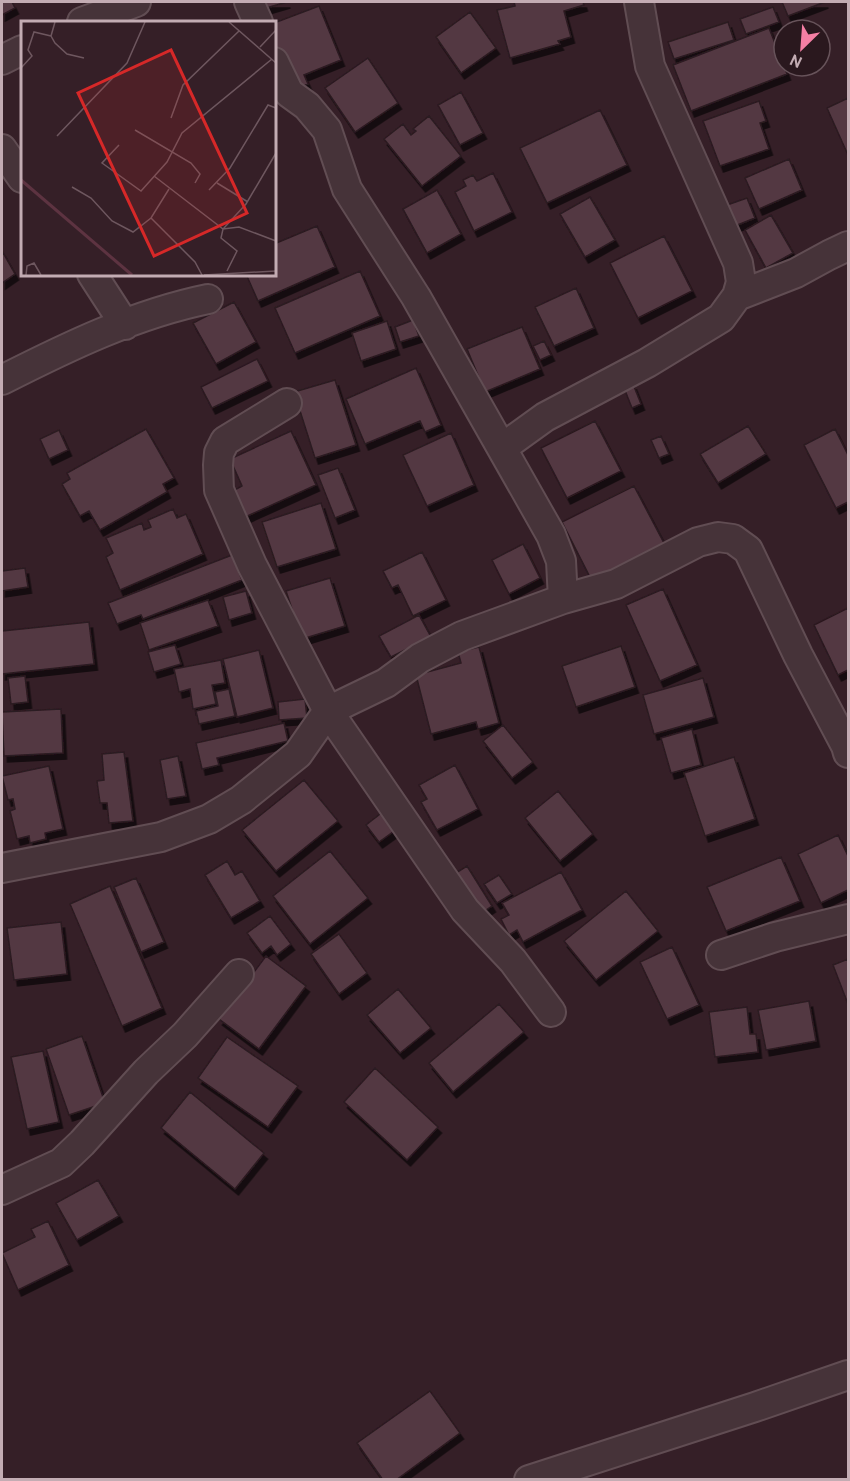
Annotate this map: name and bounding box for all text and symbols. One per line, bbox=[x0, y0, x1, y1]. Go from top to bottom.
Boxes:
north arrow bbox=[772, 18, 832, 78]
inset map bbox=[21, 21, 276, 276]
text: N bbox=[787, 48, 806, 71]

